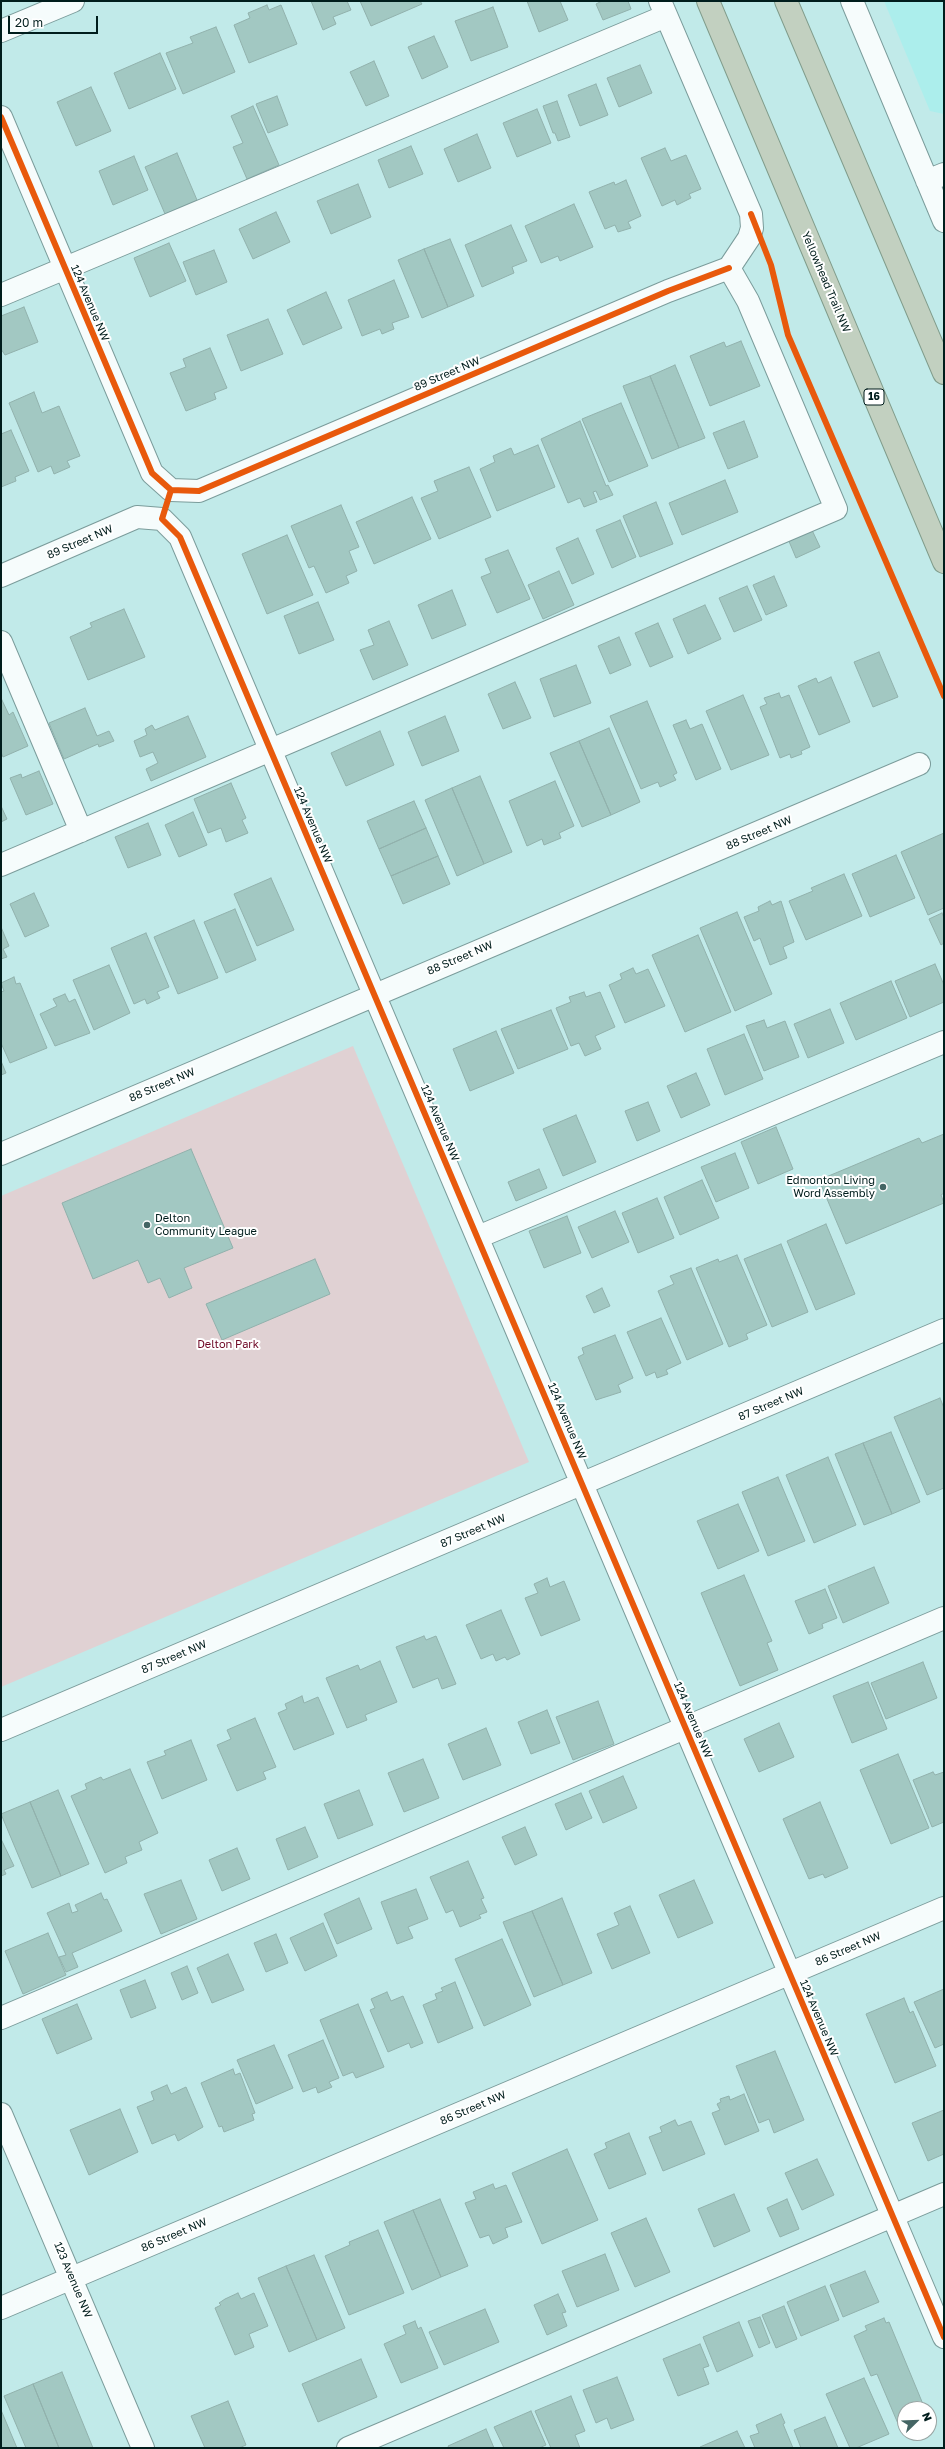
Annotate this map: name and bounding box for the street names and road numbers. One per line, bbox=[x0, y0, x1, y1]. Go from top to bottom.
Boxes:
street label: Yellowhead Trail NW bbox=[799, 230, 853, 334]
street label: 124 Avenue NW bbox=[68, 263, 112, 343]
street label: 89 Street NW bbox=[412, 354, 482, 394]
road number: 16 bbox=[864, 389, 884, 405]
street label: 89 Street NW bbox=[45, 522, 115, 562]
street label: 124 Avenue NW bbox=[291, 785, 335, 865]
street label: 88 Street NW bbox=[724, 813, 794, 853]
street label: 88 Street NW bbox=[425, 938, 495, 978]
street label: 88 Street NW bbox=[127, 1065, 197, 1105]
street label: 124 Avenue NW bbox=[418, 1083, 462, 1163]
street label: 124 Avenue NW bbox=[545, 1381, 589, 1461]
street label: 87 Street NW bbox=[736, 1384, 806, 1424]
street label: 87 Street NW bbox=[438, 1511, 508, 1551]
street label: 87 Street NW bbox=[139, 1637, 209, 1677]
street label: 124 Avenue NW bbox=[671, 1680, 715, 1760]
street label: 86 Street NW bbox=[813, 1929, 883, 1969]
street label: 124 Avenue NW bbox=[797, 1978, 841, 2058]
street label: 86 Street NW bbox=[438, 2088, 508, 2128]
street label: 86 Street NW bbox=[139, 2215, 209, 2255]
street label: 123 Avenue NW bbox=[51, 2240, 95, 2320]

